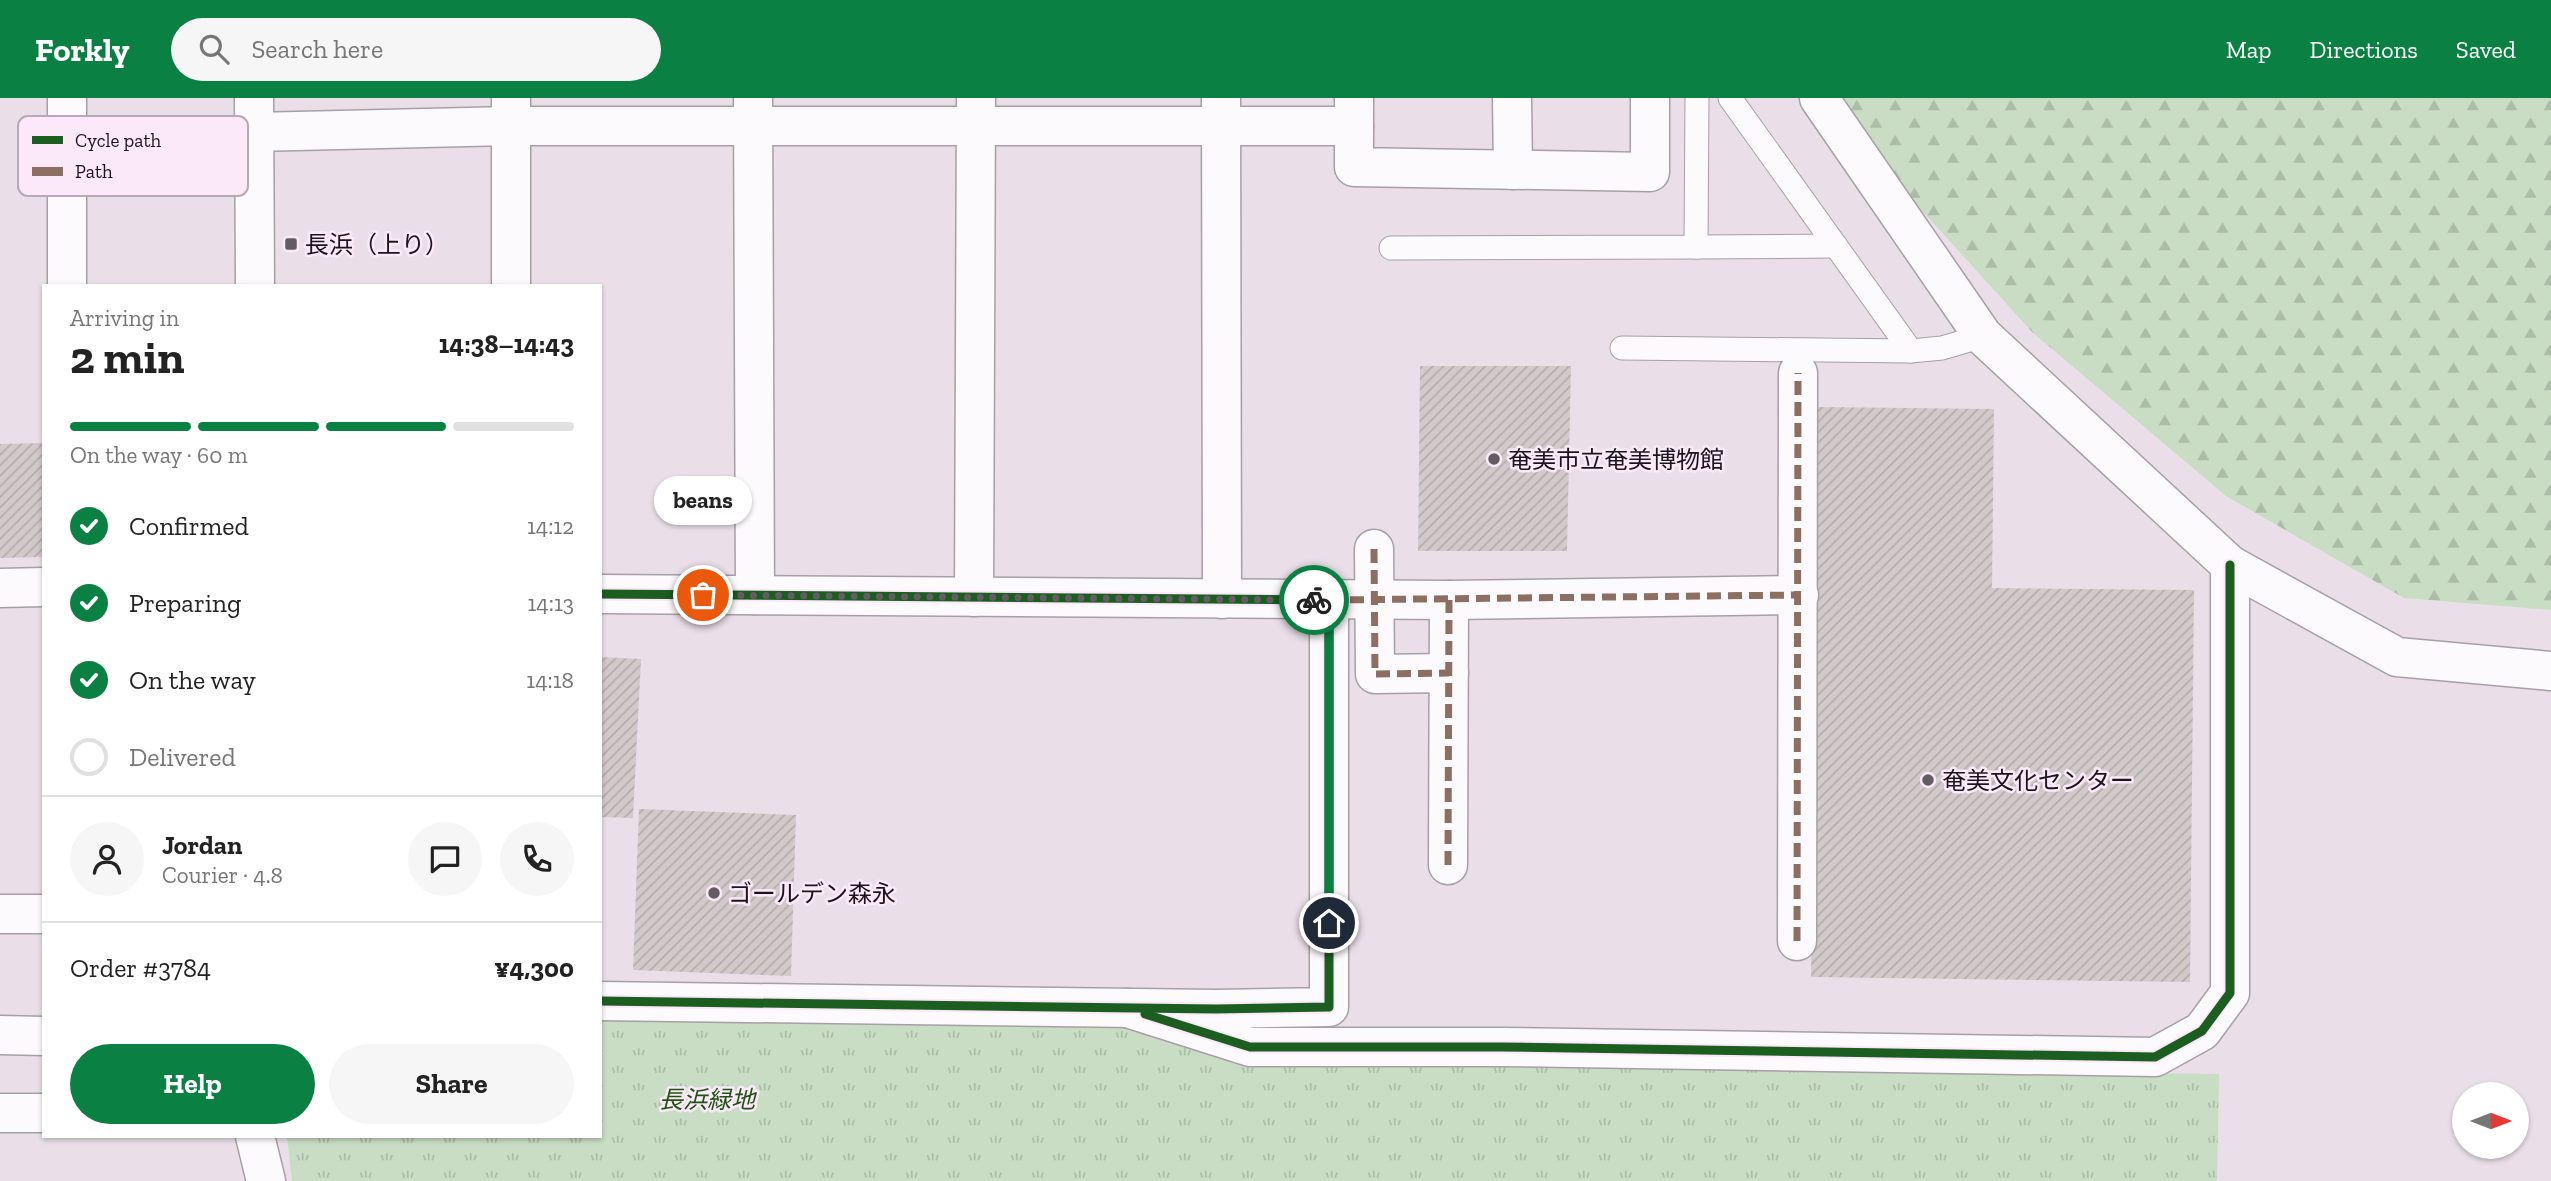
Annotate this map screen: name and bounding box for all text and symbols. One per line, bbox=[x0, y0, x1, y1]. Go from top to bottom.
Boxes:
search box bbox=[171, 18, 661, 81]
text: Forkly bbox=[35, 30, 129, 69]
icon: search bbox=[195, 30, 233, 68]
text: Search here bbox=[251, 33, 383, 65]
text: Map bbox=[2226, 35, 2272, 64]
text: Directions bbox=[2310, 35, 2418, 64]
text: Saved bbox=[2456, 35, 2516, 64]
legend bbox=[18, 116, 248, 196]
text: Cycle path bbox=[75, 129, 161, 152]
text: Path bbox=[75, 160, 113, 183]
place label: 長浜（上り） bbox=[305, 230, 449, 259]
marker: 長浜（上り） bbox=[283, 236, 299, 252]
text: Arriving in bbox=[70, 304, 179, 332]
text: 14:38–14:43 bbox=[439, 328, 574, 360]
text: 2 min bbox=[70, 330, 185, 385]
text: On the way · 60 m bbox=[70, 441, 248, 469]
place label: 奄美市立奄美博物館 bbox=[1508, 445, 1724, 474]
marker: 奄美市立奄美博物館 bbox=[1486, 451, 1502, 467]
callout: beans bbox=[654, 476, 752, 525]
text: beans bbox=[673, 486, 733, 514]
icon: check bbox=[70, 507, 108, 545]
text: Confirmed bbox=[129, 510, 249, 542]
text: 14:12 bbox=[527, 512, 574, 540]
pin bbox=[673, 565, 733, 625]
courier bbox=[1279, 565, 1349, 635]
icon: bag bbox=[684, 576, 722, 614]
icon: bike bbox=[1295, 581, 1333, 619]
icon: check bbox=[70, 584, 108, 622]
text: Preparing bbox=[129, 587, 241, 619]
text: 14:13 bbox=[527, 589, 574, 617]
icon: check bbox=[70, 661, 108, 699]
text: On the way bbox=[129, 664, 256, 696]
text: 14:18 bbox=[526, 666, 574, 694]
text: Delivered bbox=[129, 741, 236, 773]
place label: 奄美文化センター bbox=[1942, 766, 2134, 795]
marker: 奄美文化センター bbox=[1920, 772, 1936, 788]
button: person bbox=[70, 822, 144, 896]
button: chat bbox=[408, 822, 482, 896]
button: phone bbox=[500, 822, 574, 896]
text: Jordan bbox=[162, 829, 242, 861]
text: Courier · 4.8 bbox=[162, 861, 283, 889]
place label: ゴールデン森永 bbox=[728, 879, 896, 908]
marker: ゴールデン森永 bbox=[706, 885, 722, 901]
pin bbox=[1299, 893, 1359, 953]
icon: home bbox=[1310, 904, 1348, 942]
text: Order #3784 bbox=[70, 952, 211, 984]
text: ¥4,300 bbox=[494, 952, 574, 984]
button: Help bbox=[70, 1044, 315, 1124]
button: Share bbox=[329, 1044, 574, 1124]
north arrow bbox=[2452, 1082, 2529, 1158]
map controls bbox=[2452, 1082, 2529, 1159]
park label: 長浜緑地 bbox=[659, 1085, 758, 1114]

